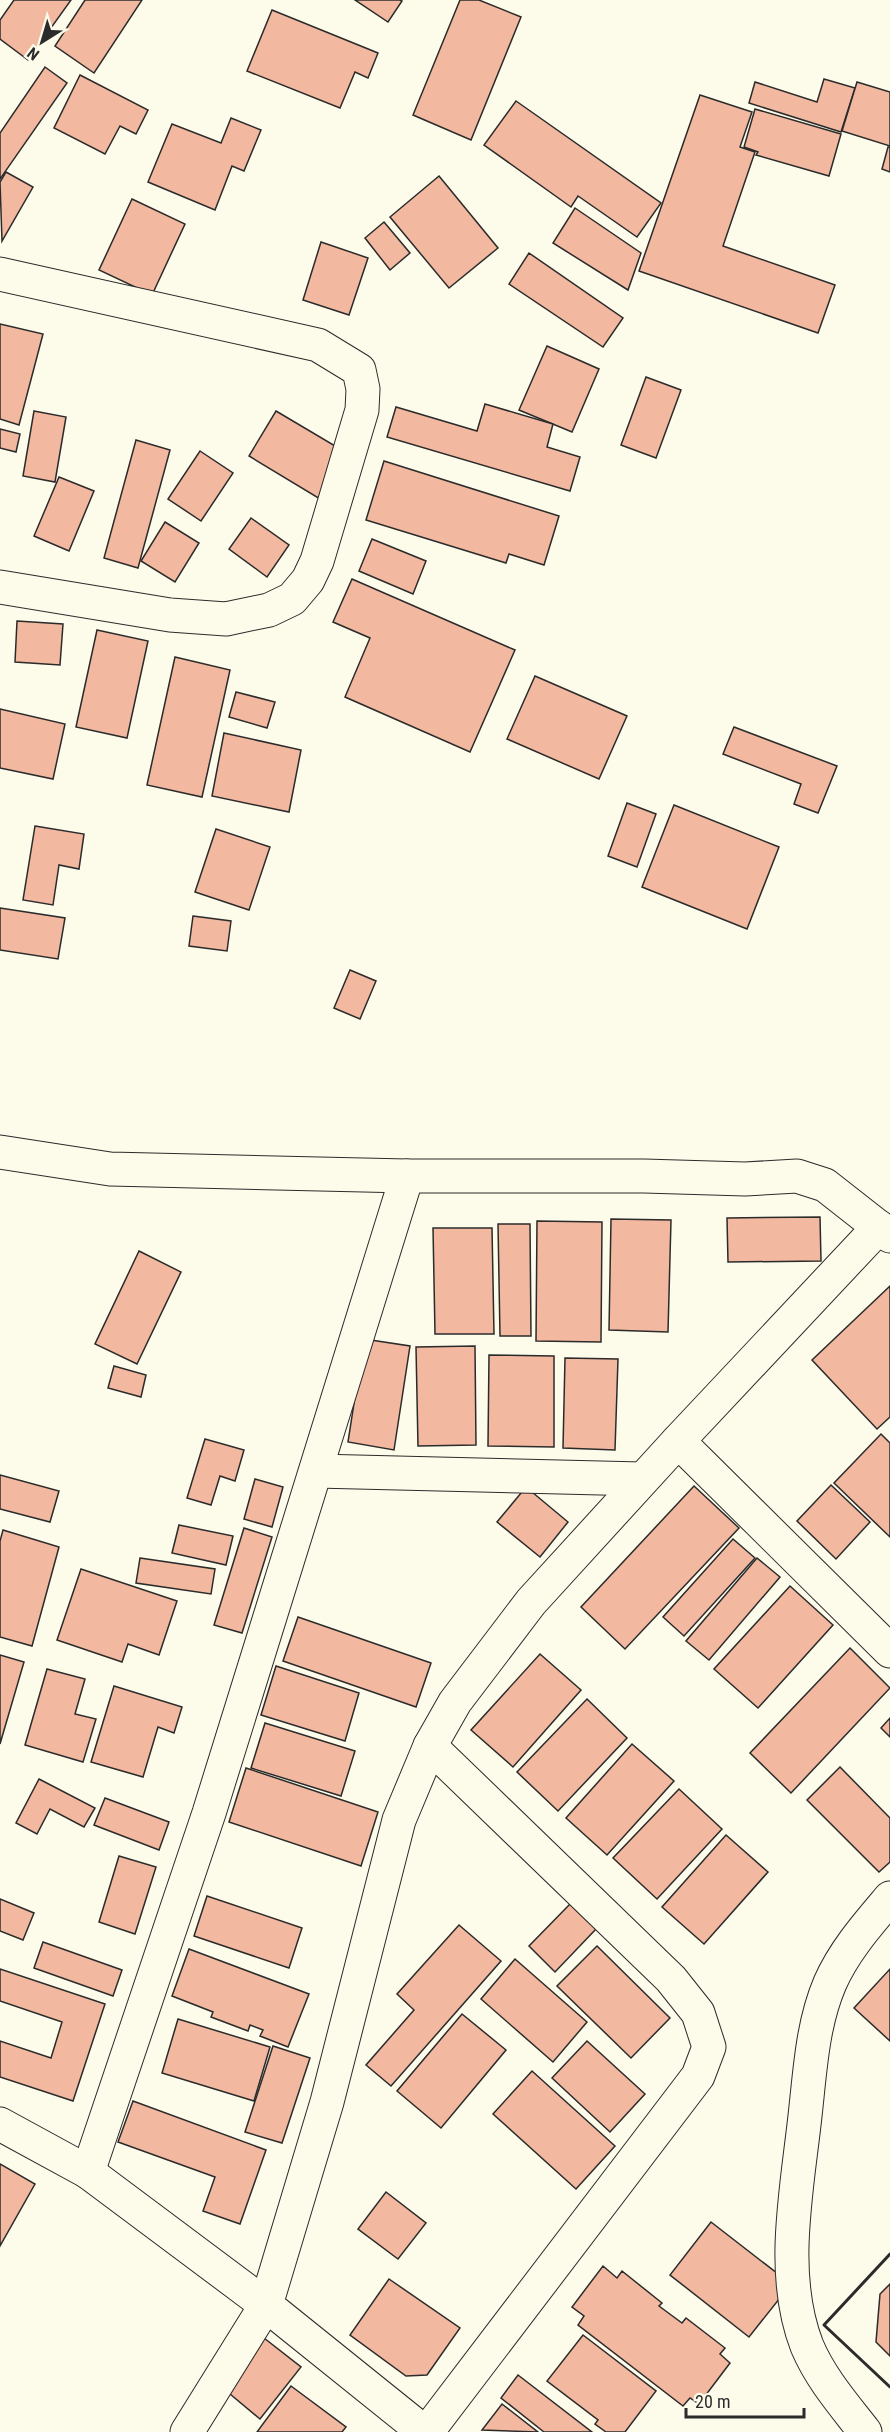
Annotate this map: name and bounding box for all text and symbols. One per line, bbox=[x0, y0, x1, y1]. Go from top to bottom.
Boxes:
north arrow bbox=[12, 12, 72, 72]
text: N bbox=[24, 43, 43, 64]
scale bar bbox=[686, 2381, 804, 2419]
text: 20 m bbox=[695, 2391, 730, 2412]

